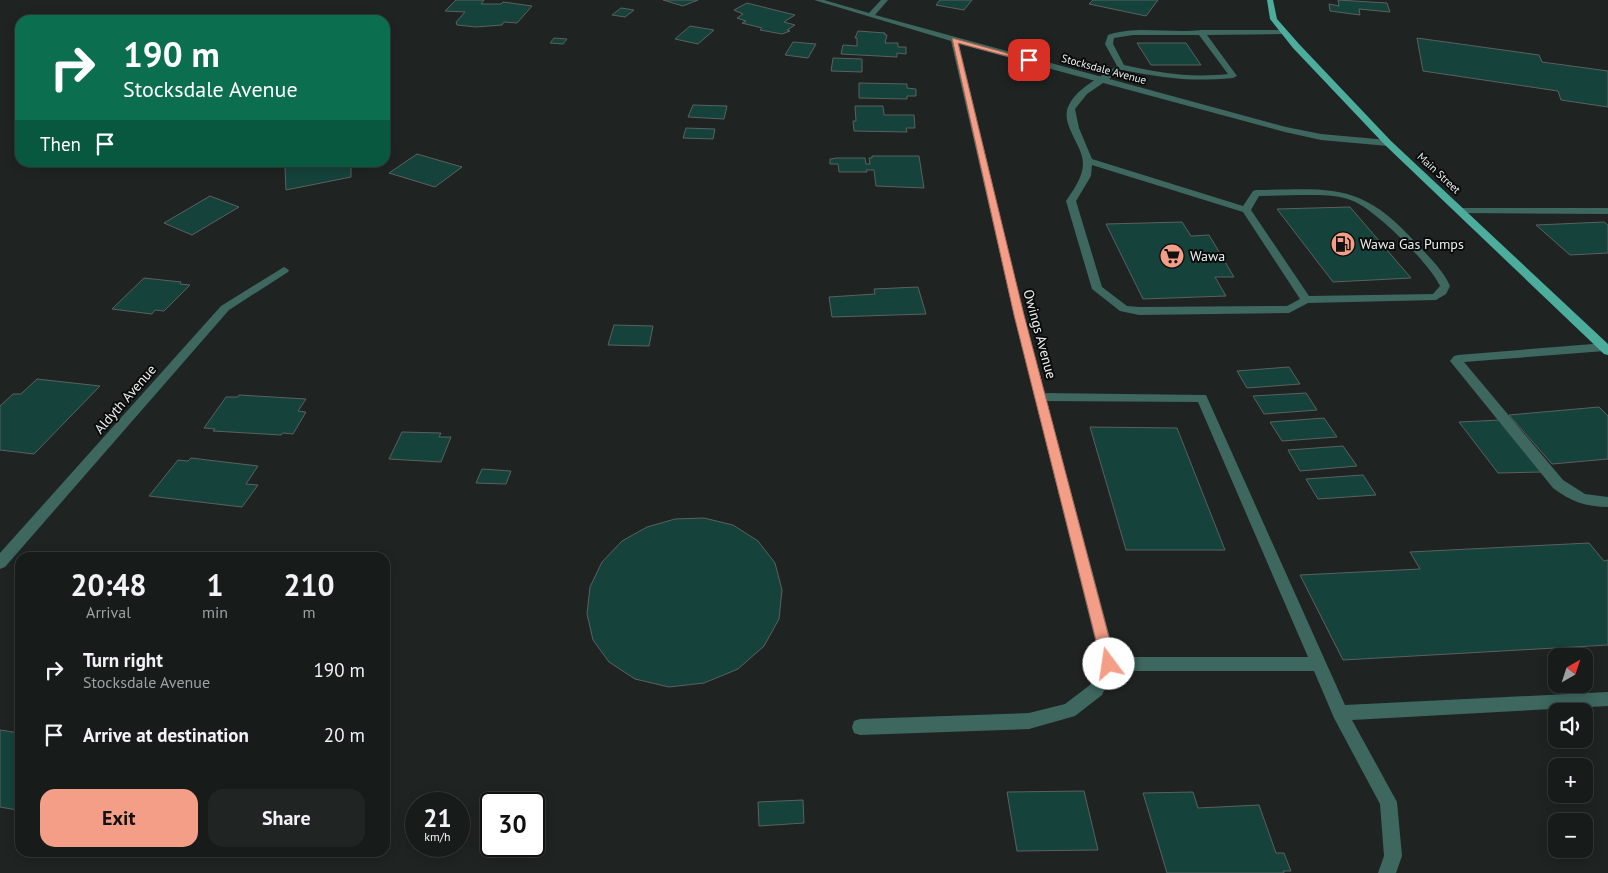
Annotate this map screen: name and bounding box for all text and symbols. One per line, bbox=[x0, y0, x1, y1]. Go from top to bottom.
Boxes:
text: 190 m bbox=[123, 31, 220, 77]
icon: right bbox=[40, 35, 105, 100]
pin bbox=[1008, 39, 1050, 81]
icon: arrive bbox=[1015, 46, 1043, 74]
street label: Stocksdale Avenue bbox=[1060, 51, 1148, 87]
text: Stocksdale Avenue bbox=[123, 75, 298, 103]
icon: arrive bbox=[91, 130, 119, 158]
text: Then bbox=[40, 132, 81, 156]
street label: Main Street bbox=[1414, 149, 1464, 197]
fuel station icon: Wawa Gas Pumps bbox=[1330, 231, 1356, 257]
place label: Wawa Gas Pumps bbox=[1360, 235, 1464, 253]
supermarket icon: Wawa bbox=[1159, 243, 1185, 269]
place label: Wawa bbox=[1190, 247, 1225, 265]
street label: Owings Avenue bbox=[1019, 287, 1061, 381]
street label: Aldyth Avenue bbox=[90, 361, 160, 437]
text: 20:48 bbox=[70, 565, 147, 604]
text: 1 bbox=[207, 565, 224, 604]
text: 210 bbox=[283, 565, 335, 604]
text: Arrival bbox=[86, 602, 131, 622]
text: min bbox=[202, 602, 228, 622]
text: m bbox=[303, 602, 316, 622]
position arrow bbox=[1082, 637, 1134, 689]
text: Turn right bbox=[83, 648, 163, 672]
north arrow bbox=[1548, 648, 1592, 692]
map controls bbox=[1548, 648, 1593, 858]
icon: right bbox=[40, 656, 68, 684]
text: 190 m bbox=[313, 658, 365, 682]
text: Stocksdale Avenue bbox=[83, 672, 210, 692]
button: sound bbox=[1548, 703, 1593, 748]
icon: arrive bbox=[40, 721, 68, 749]
text: Arrive at destination bbox=[83, 723, 249, 747]
text: 20 m bbox=[324, 723, 365, 747]
button: + bbox=[1548, 758, 1593, 803]
button: Exit bbox=[40, 789, 198, 847]
button: Share bbox=[208, 789, 365, 847]
speed limit sign: 30 bbox=[480, 792, 545, 857]
text: 21 bbox=[423, 802, 452, 834]
button: − bbox=[1548, 813, 1593, 858]
text: km/h bbox=[424, 829, 451, 844]

